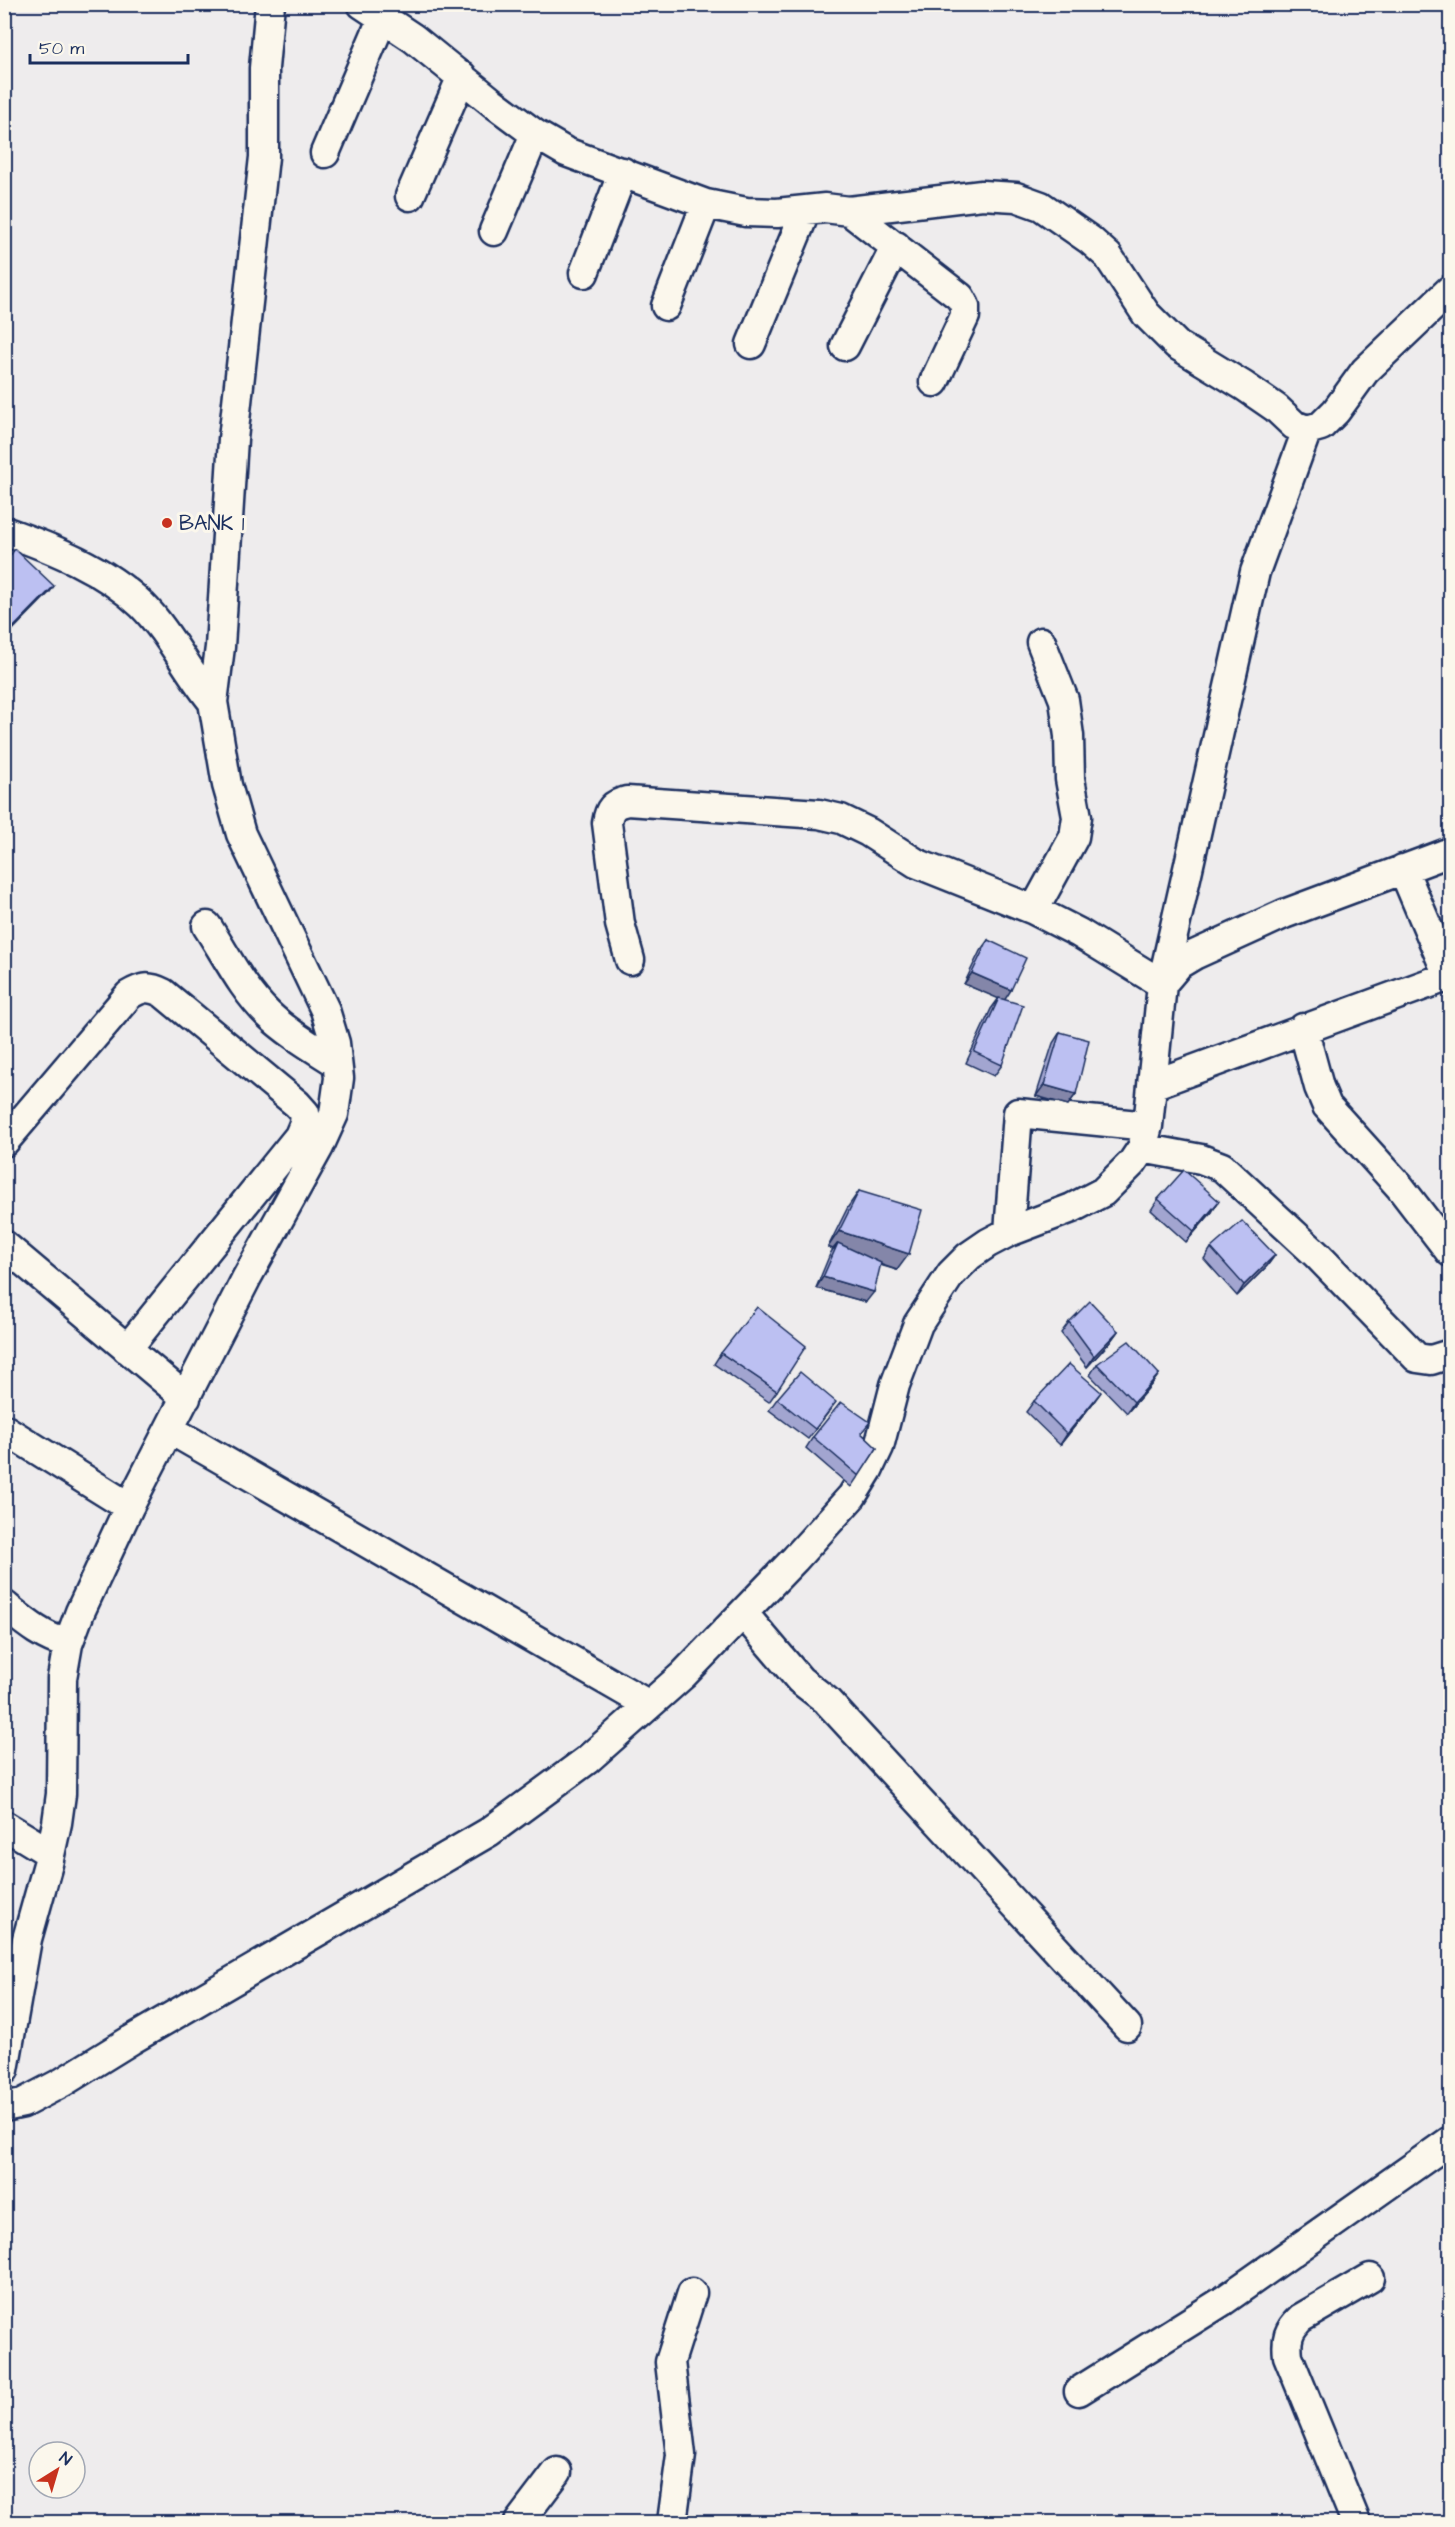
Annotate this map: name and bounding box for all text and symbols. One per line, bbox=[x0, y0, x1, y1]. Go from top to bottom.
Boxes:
scale bar bbox=[30, 27, 188, 65]
text: 50 m bbox=[39, 36, 84, 61]
place label: BANK 1 bbox=[179, 509, 245, 538]
marker: BANK 1 bbox=[160, 516, 174, 530]
north arrow bbox=[27, 2440, 87, 2500]
text: N bbox=[55, 2447, 76, 2471]

